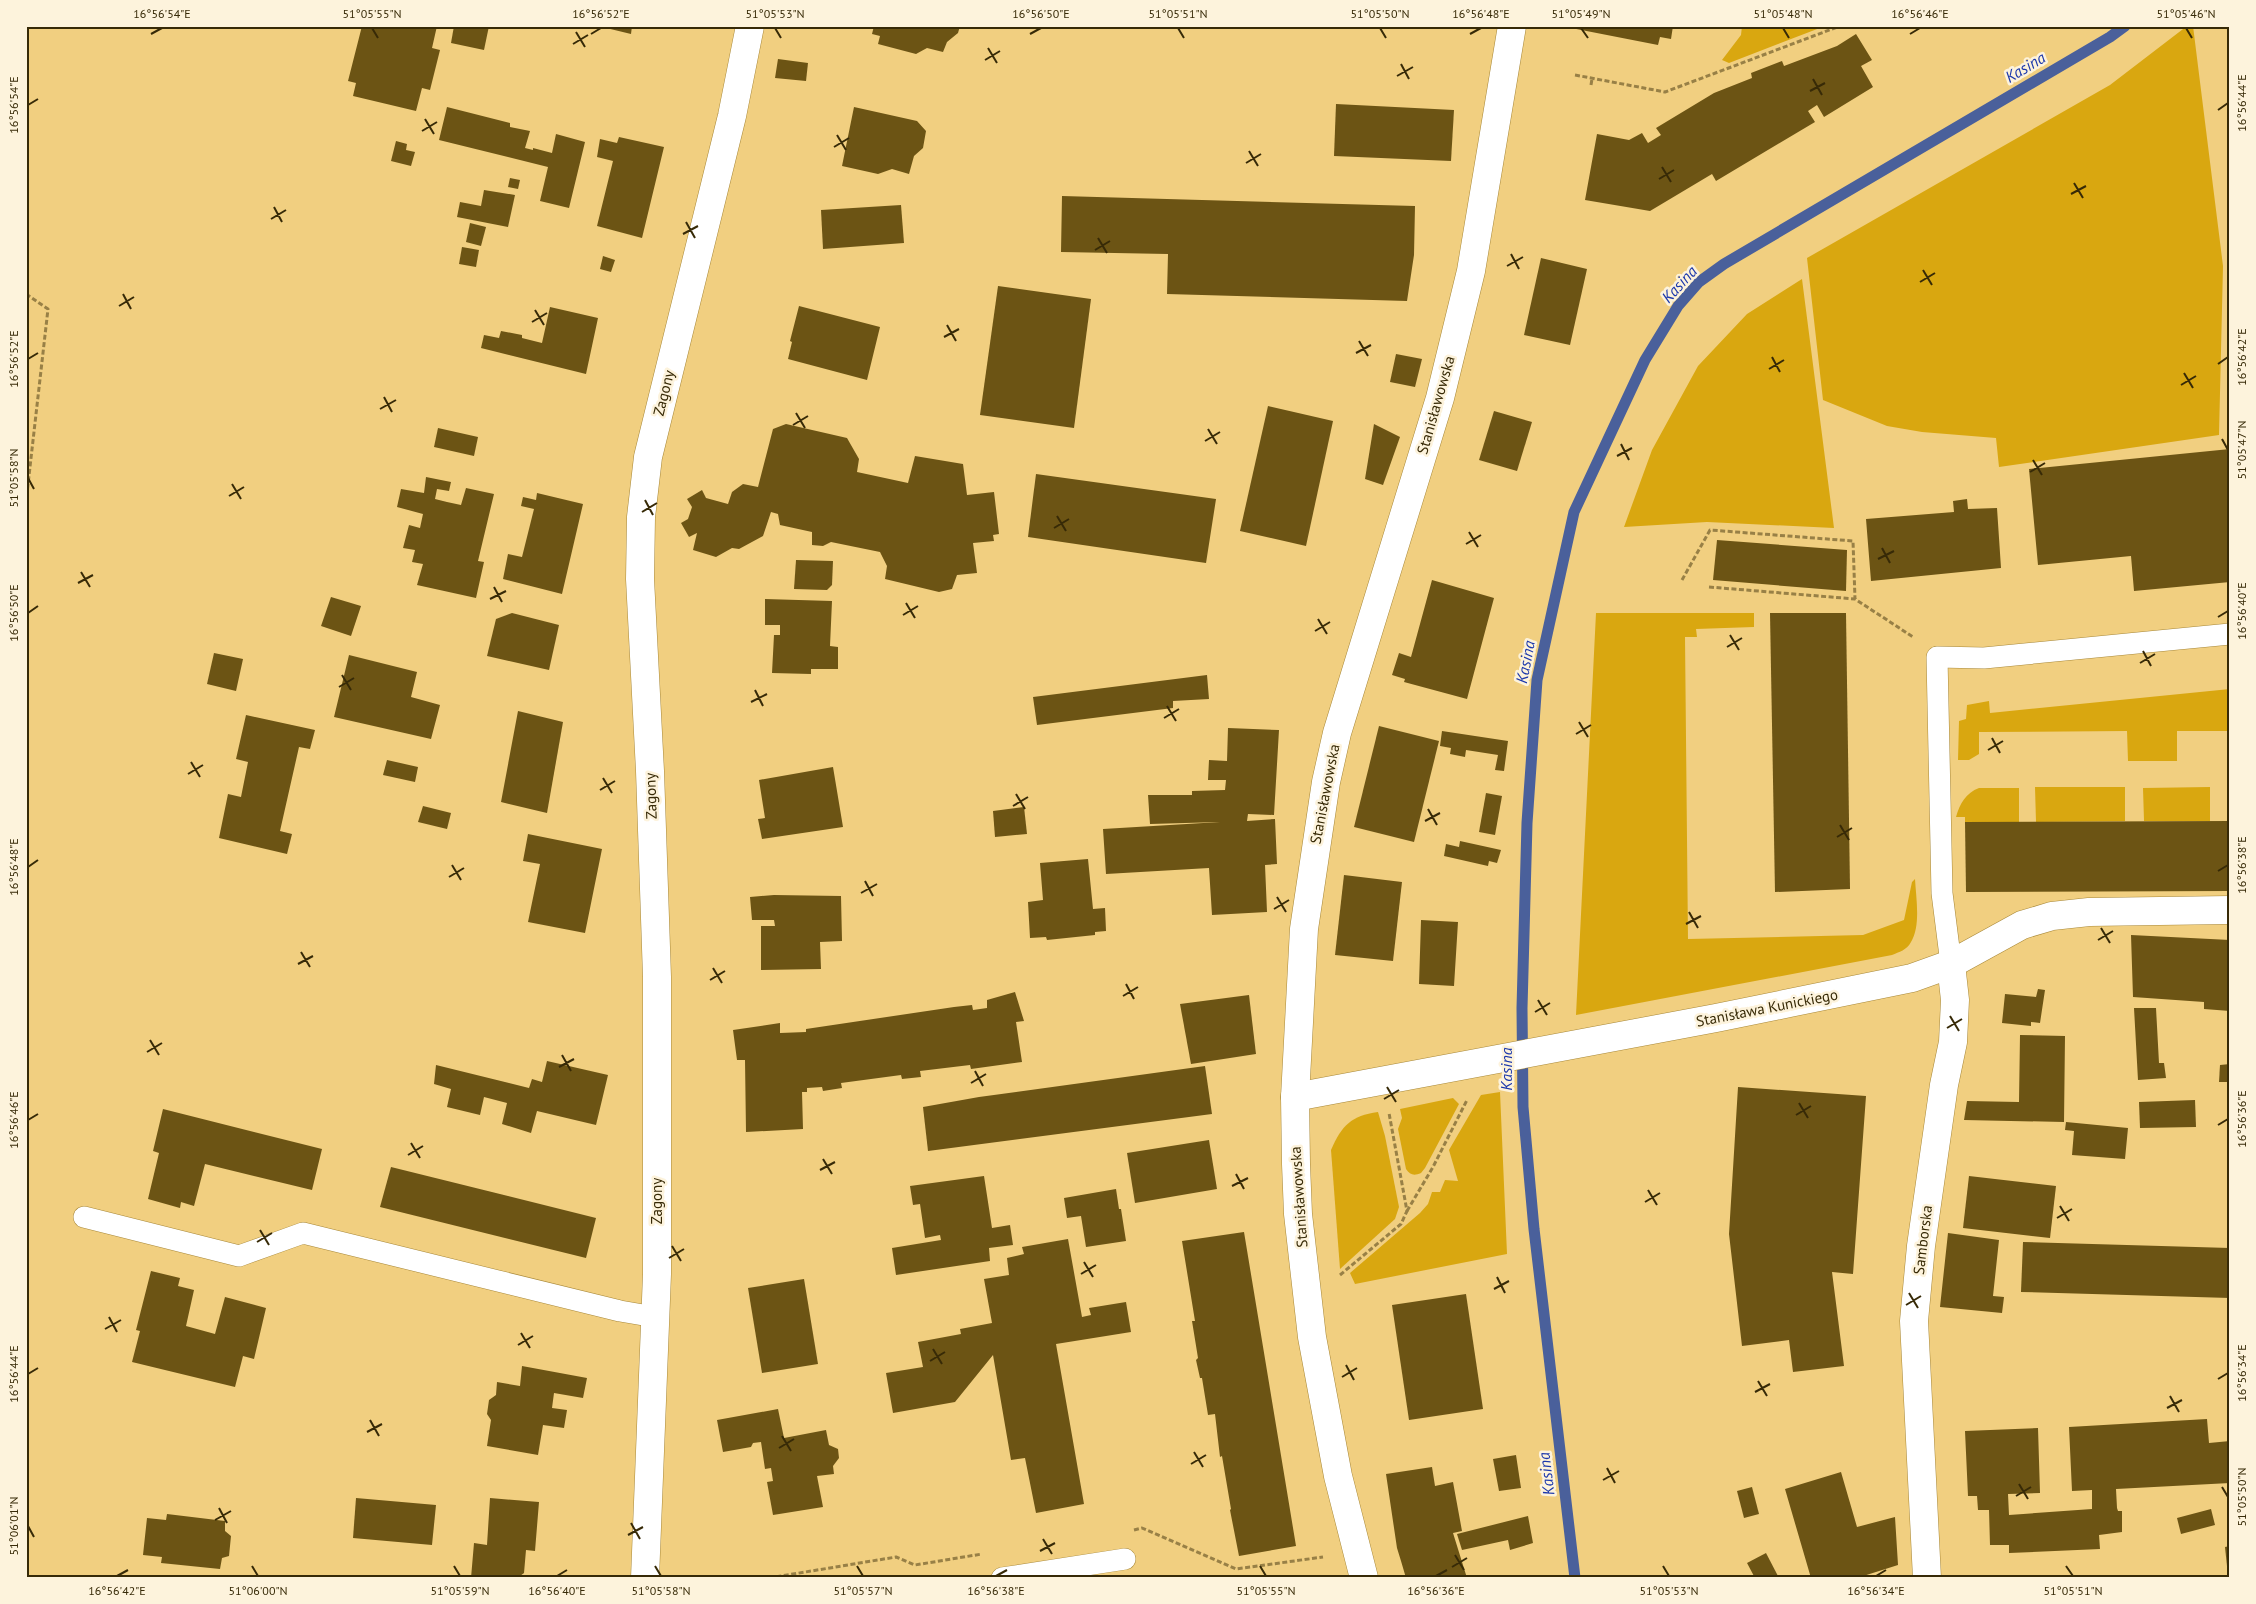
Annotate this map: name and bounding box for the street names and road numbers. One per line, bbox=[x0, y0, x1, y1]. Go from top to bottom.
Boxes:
street label: Stanisławowska bbox=[1412, 353, 1459, 456]
street label: Zagony bbox=[649, 368, 678, 418]
street label: Stanisławowska bbox=[1305, 742, 1344, 846]
street label: Zagony bbox=[640, 772, 661, 820]
street label: Stanisława Kunickiego bbox=[1694, 984, 1839, 1031]
street label: Stanisławowska bbox=[1285, 1146, 1312, 1248]
street label: Zagony bbox=[647, 1178, 666, 1224]
street label: Samborska bbox=[1909, 1204, 1936, 1276]

